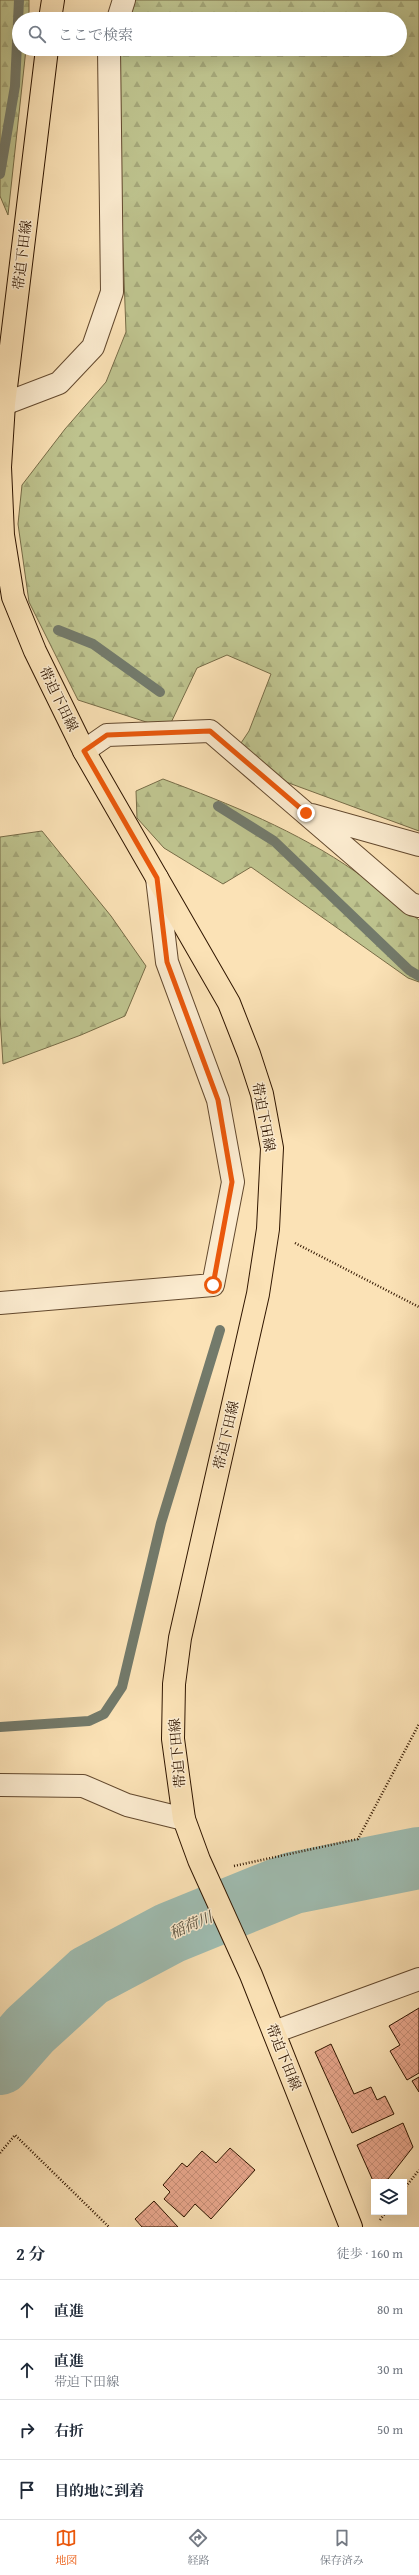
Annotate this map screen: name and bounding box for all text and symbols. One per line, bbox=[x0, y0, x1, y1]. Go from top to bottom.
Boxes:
search box bbox=[12, 12, 407, 56]
icon: search bbox=[26, 23, 48, 45]
text: ここで検索 bbox=[58, 24, 133, 45]
street label: 帯迫下田線 bbox=[8, 219, 36, 291]
street label: 帯迫下田線 bbox=[35, 663, 83, 735]
route end bbox=[297, 804, 315, 822]
street label: 帯迫下田線 bbox=[248, 1081, 280, 1153]
route start bbox=[204, 1276, 222, 1294]
street label: 帯迫下田線 bbox=[208, 1399, 244, 1471]
street label: 帯迫下田線 bbox=[164, 1717, 190, 1789]
water label: 稲荷川 bbox=[166, 1905, 217, 1943]
street label: 帯迫下田線 bbox=[262, 2021, 306, 2093]
map controls bbox=[371, 2179, 407, 2215]
button: layers bbox=[371, 2179, 407, 2215]
text: 2 分 bbox=[16, 2241, 46, 2266]
text: 徒歩 · 160 m bbox=[337, 2244, 403, 2263]
icon: ahead bbox=[16, 2299, 38, 2321]
text: 直進 bbox=[54, 2300, 84, 2321]
text: 80 m bbox=[377, 2300, 403, 2319]
text: 直進 bbox=[54, 2350, 84, 2371]
icon: ahead bbox=[16, 2359, 38, 2381]
text: 30 m bbox=[377, 2360, 403, 2379]
text: 帯迫下田線 bbox=[54, 2372, 119, 2391]
icon: right bbox=[16, 2419, 38, 2441]
text: 右折 bbox=[54, 2420, 84, 2441]
text: 50 m bbox=[377, 2420, 403, 2439]
icon: arrive bbox=[16, 2479, 38, 2501]
text: 目的地に到着 bbox=[54, 2480, 144, 2501]
tab: 地図 bbox=[55, 2527, 77, 2568]
tab: 経路 bbox=[187, 2527, 209, 2568]
tab: 保存済み bbox=[320, 2527, 364, 2568]

